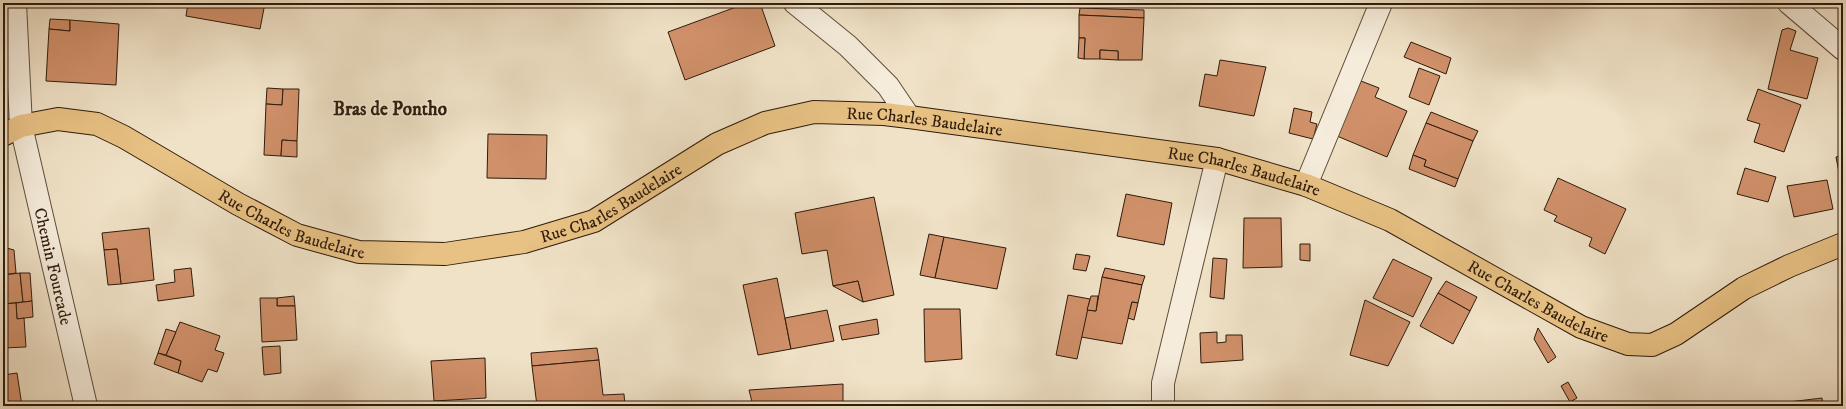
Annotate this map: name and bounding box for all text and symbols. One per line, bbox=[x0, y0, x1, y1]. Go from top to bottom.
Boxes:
district label: Bras de Pontho bbox=[333, 98, 447, 121]
street label: Rue Charles Baudelaire bbox=[846, 103, 1004, 142]
street label: Rue Charles Baudelaire bbox=[1166, 142, 1324, 202]
street label: Rue Charles Baudelaire bbox=[538, 159, 686, 249]
street label: Rue Charles Baudelaire bbox=[214, 185, 365, 264]
street label: Chemin Fourcade bbox=[28, 206, 77, 327]
street label: Rue Charles Baudelaire bbox=[1463, 256, 1612, 348]

